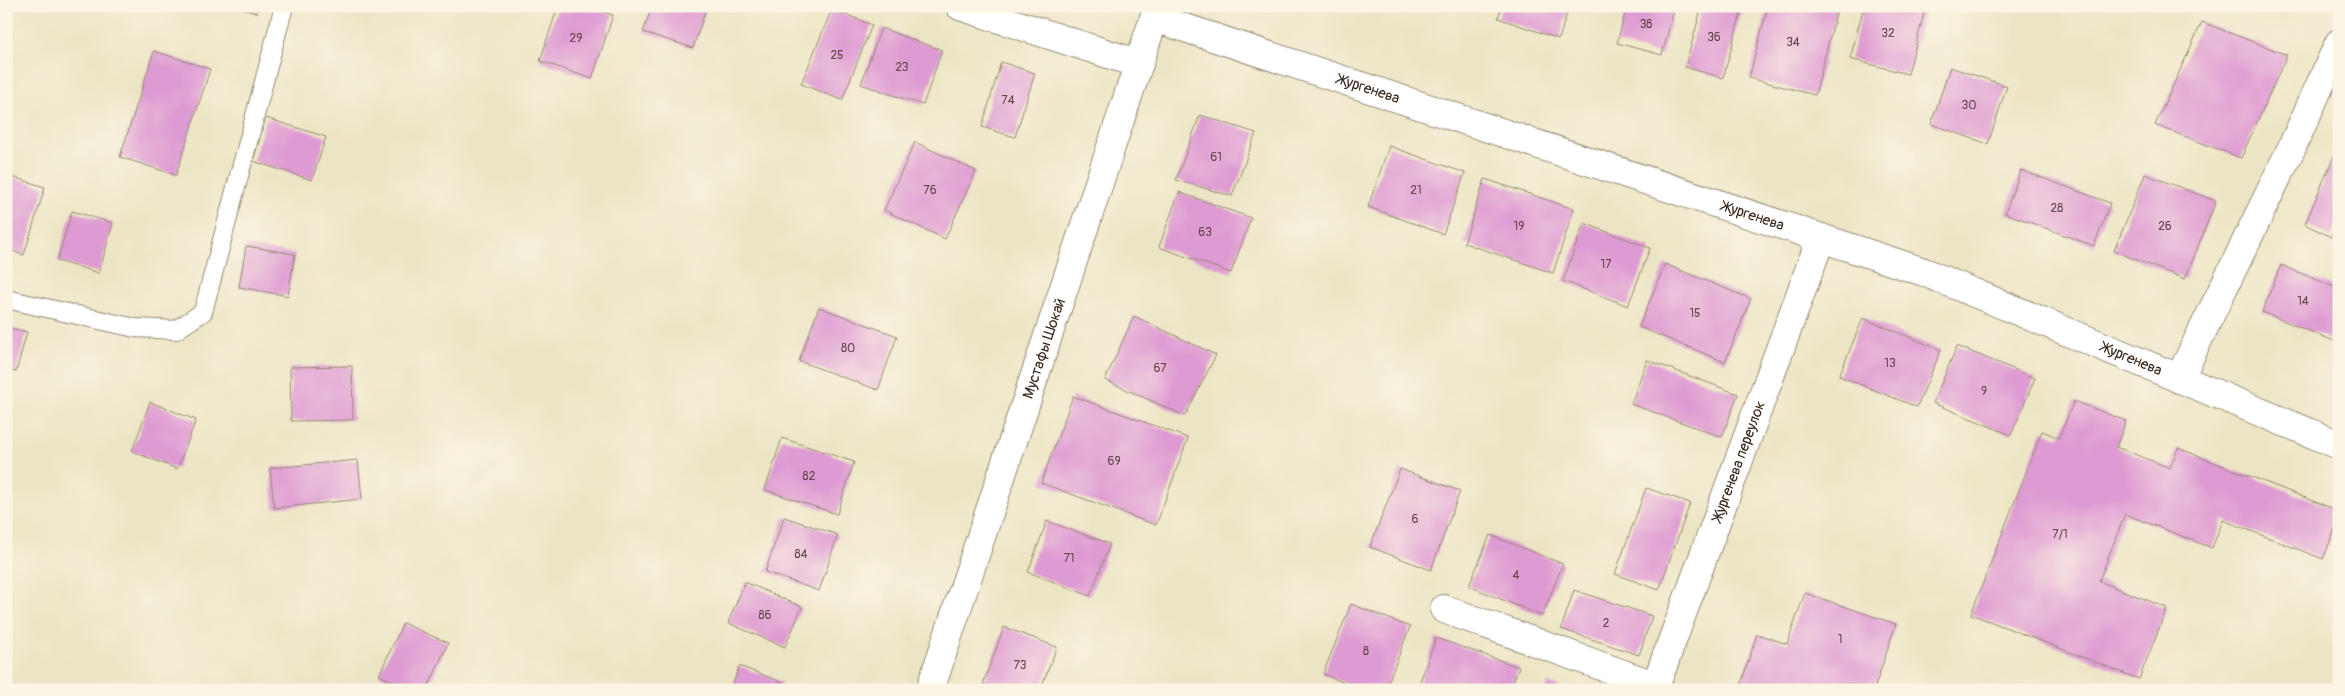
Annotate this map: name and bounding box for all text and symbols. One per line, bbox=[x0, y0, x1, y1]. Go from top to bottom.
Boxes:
house number: 38 bbox=[1640, 17, 1652, 32]
house number: 32 bbox=[1881, 26, 1895, 41]
house number: 36 bbox=[1707, 30, 1721, 45]
house number: 29 bbox=[570, 31, 582, 46]
house number: 34 bbox=[1786, 35, 1800, 50]
house number: 25 bbox=[830, 48, 844, 63]
house number: 23 bbox=[895, 60, 909, 75]
street label: Жургенева bbox=[1333, 69, 1402, 108]
house number: 74 bbox=[1001, 93, 1015, 108]
house number: 30 bbox=[1962, 98, 1976, 113]
house number: 61 bbox=[1210, 150, 1222, 165]
house number: 76 bbox=[923, 183, 937, 198]
house number: 21 bbox=[1410, 183, 1422, 198]
street label: Жургенева bbox=[1718, 196, 1787, 235]
house number: 28 bbox=[2051, 201, 2063, 216]
house number: 19 bbox=[1514, 219, 1524, 234]
house number: 26 bbox=[2158, 219, 2172, 234]
house number: 63 bbox=[1198, 225, 1212, 240]
house number: 17 bbox=[1600, 257, 1612, 272]
house number: 14 bbox=[2297, 294, 2309, 309]
street label: Мустафы Шокай bbox=[1018, 296, 1069, 401]
house number: 15 bbox=[1689, 306, 1701, 321]
street label: Жургенева bbox=[2097, 337, 2165, 380]
house number: 80 bbox=[841, 341, 855, 356]
house number: 13 bbox=[1884, 356, 1896, 371]
house number: 67 bbox=[1153, 361, 1167, 376]
house number: 9 bbox=[1981, 384, 1987, 399]
street label: Жургенева переулок bbox=[1707, 398, 1770, 526]
house number: 69 bbox=[1107, 454, 1121, 469]
house number: 82 bbox=[803, 469, 816, 484]
house number: 6 bbox=[1412, 512, 1419, 527]
house number: 7/1 bbox=[2052, 527, 2068, 542]
house number: 84 bbox=[794, 547, 808, 562]
house number: 71 bbox=[1063, 551, 1075, 566]
house number: 4 bbox=[1513, 568, 1520, 583]
house number: 86 bbox=[758, 608, 772, 623]
house number: 2 bbox=[1603, 616, 1610, 631]
house number: 1 bbox=[1838, 632, 1842, 647]
house number: 8 bbox=[1363, 644, 1369, 659]
house number: 73 bbox=[1013, 658, 1027, 673]

